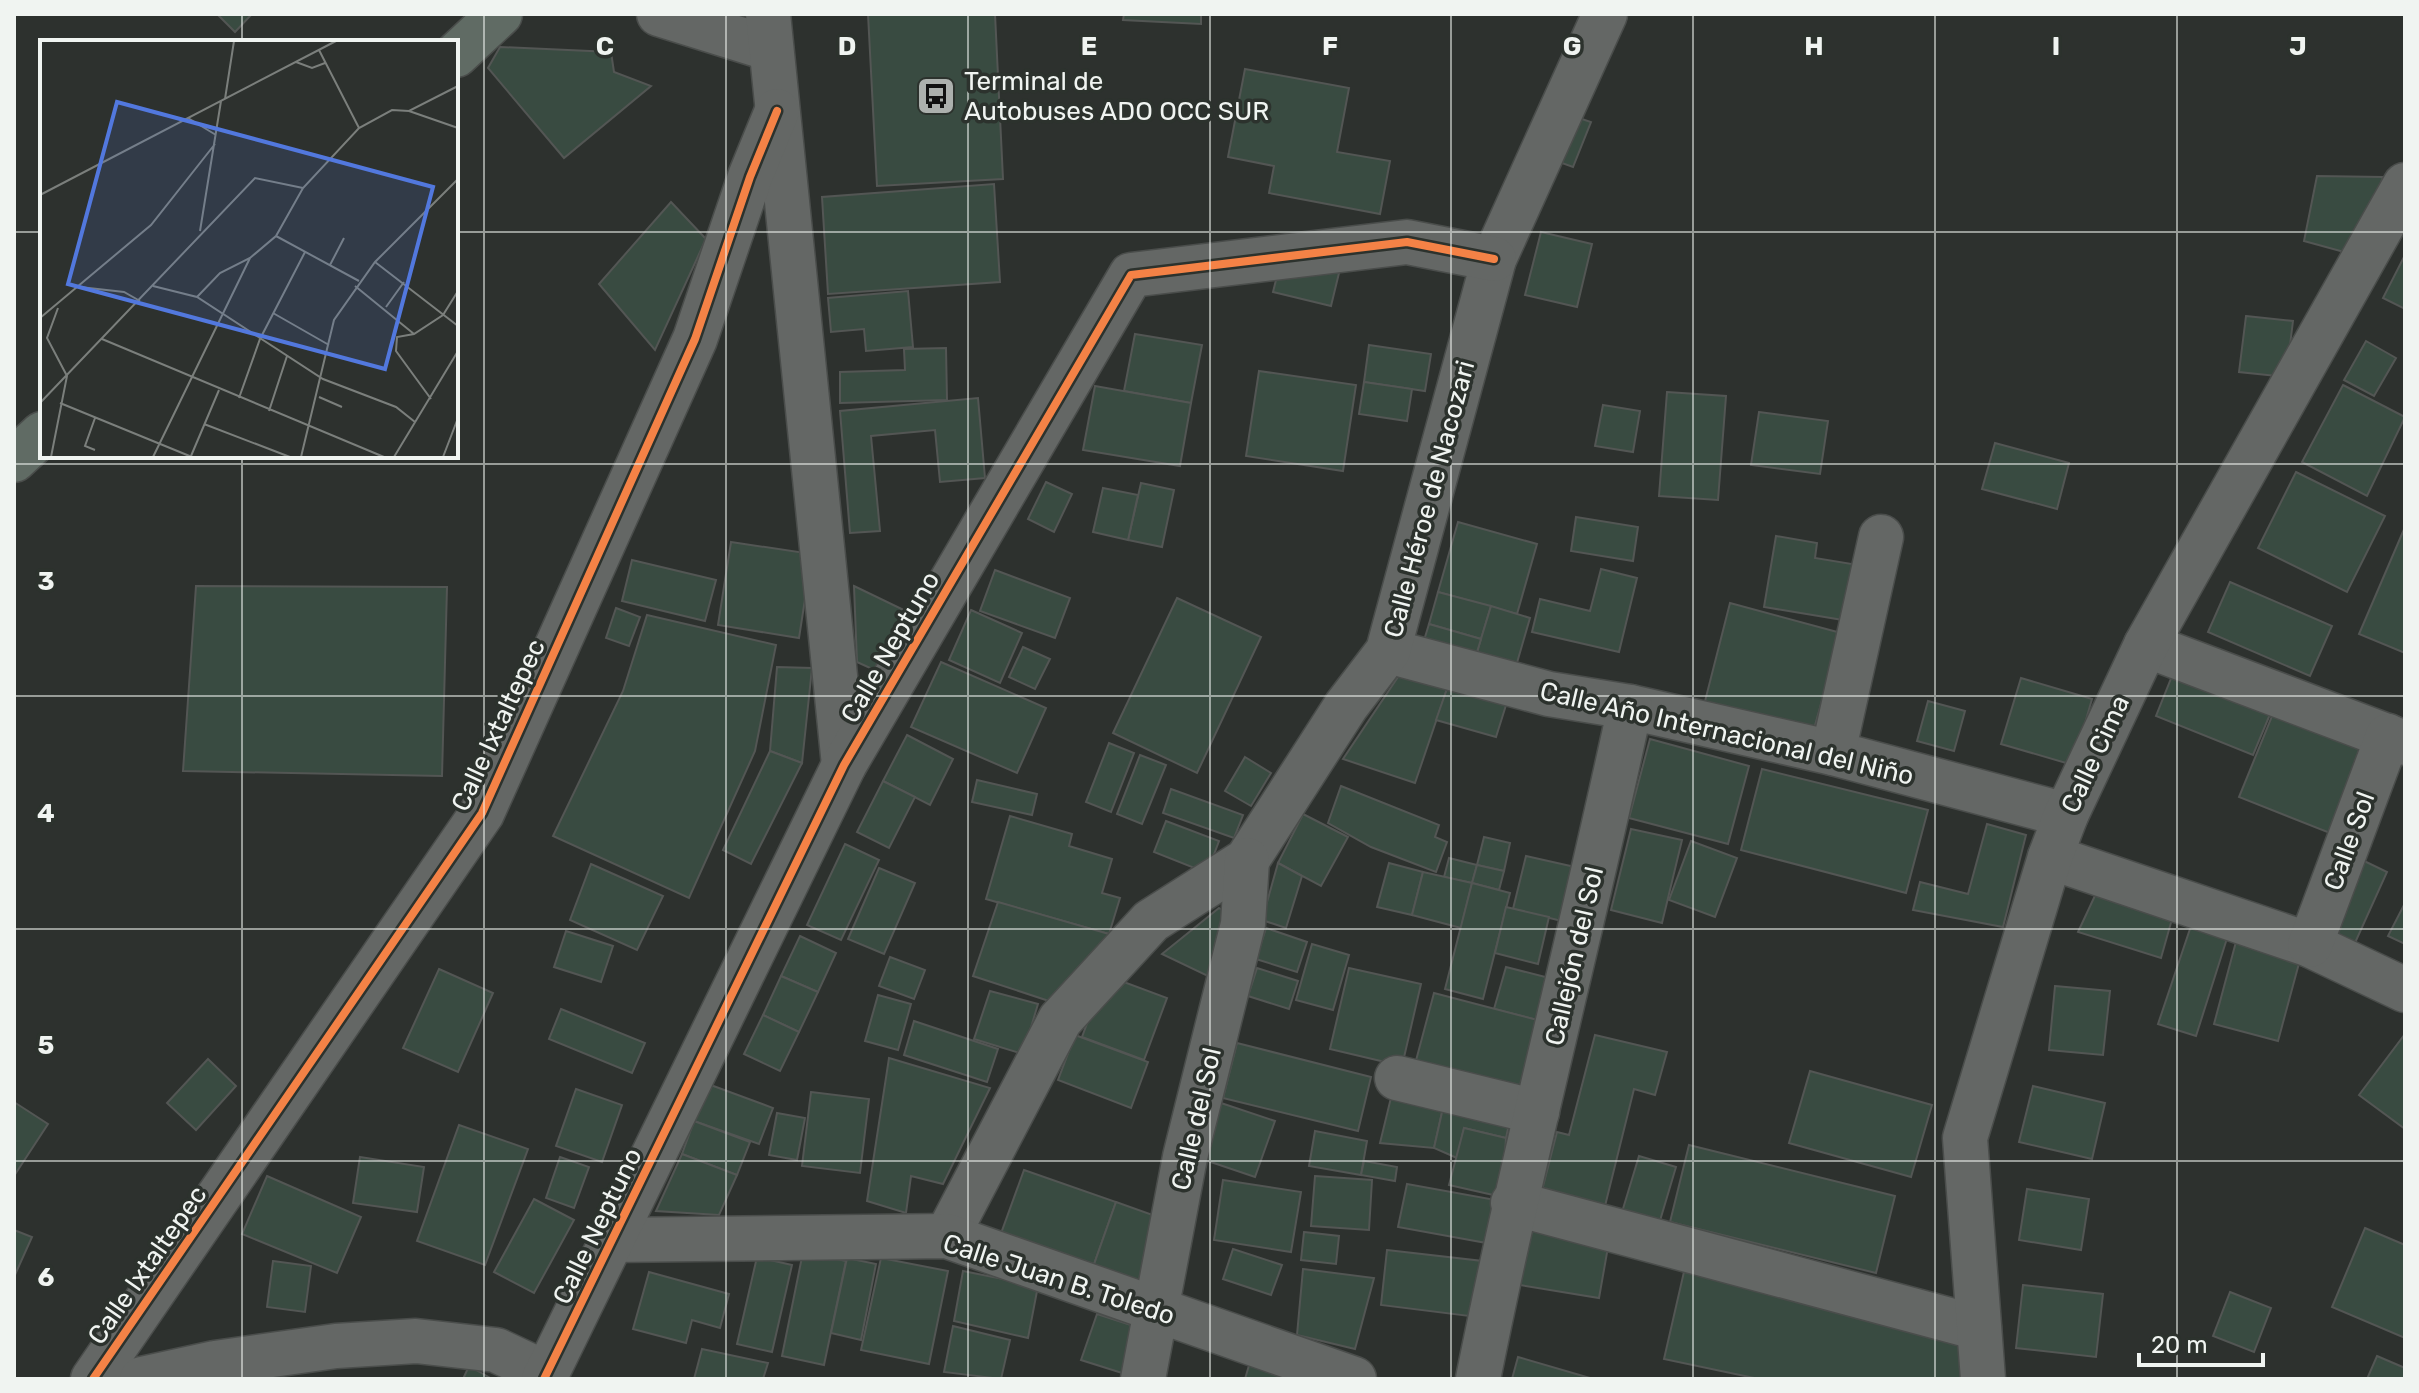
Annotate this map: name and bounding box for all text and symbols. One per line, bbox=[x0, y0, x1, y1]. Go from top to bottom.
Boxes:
text: C bbox=[596, 31, 614, 62]
text: D bbox=[838, 31, 856, 62]
text: E bbox=[1081, 31, 1097, 62]
text: F bbox=[1322, 31, 1338, 62]
text: G bbox=[1563, 31, 1581, 62]
text: H bbox=[1804, 31, 1824, 62]
text: I bbox=[2052, 31, 2060, 62]
text: J bbox=[2289, 31, 2307, 62]
inset map bbox=[40, 40, 458, 458]
place label: Terminal de Autobuses ADO OCC SUR bbox=[964, 66, 1269, 127]
bus stop icon: Terminal de Autobuses ADO OCC SUR bbox=[915, 75, 957, 117]
street label: Calle Héroe de Nacozari bbox=[1378, 357, 1481, 641]
text: 3 bbox=[37, 566, 55, 597]
street label: Calle Neptuno bbox=[835, 566, 946, 728]
street label: Calle Ixtaltepec bbox=[445, 634, 552, 816]
street label: Calle Año Internacional del Niño bbox=[1537, 675, 1917, 792]
street label: Calle Cima bbox=[2055, 690, 2136, 818]
street label: Calle Sol bbox=[2317, 788, 2382, 895]
text: 4 bbox=[37, 798, 55, 829]
street label: Callejón del Sol bbox=[1539, 864, 1610, 1049]
text: 5 bbox=[38, 1030, 54, 1061]
street label: Calle del Sol bbox=[1165, 1045, 1228, 1193]
street label: Calle Neptuno bbox=[546, 1143, 649, 1309]
street label: Calle Ixtaltepec bbox=[81, 1180, 214, 1350]
street label: Calle Juan B. Toledo bbox=[939, 1227, 1179, 1332]
text: 6 bbox=[38, 1262, 55, 1293]
scale bar bbox=[2139, 1317, 2263, 1367]
text: 20 m bbox=[2151, 1331, 2208, 1359]

